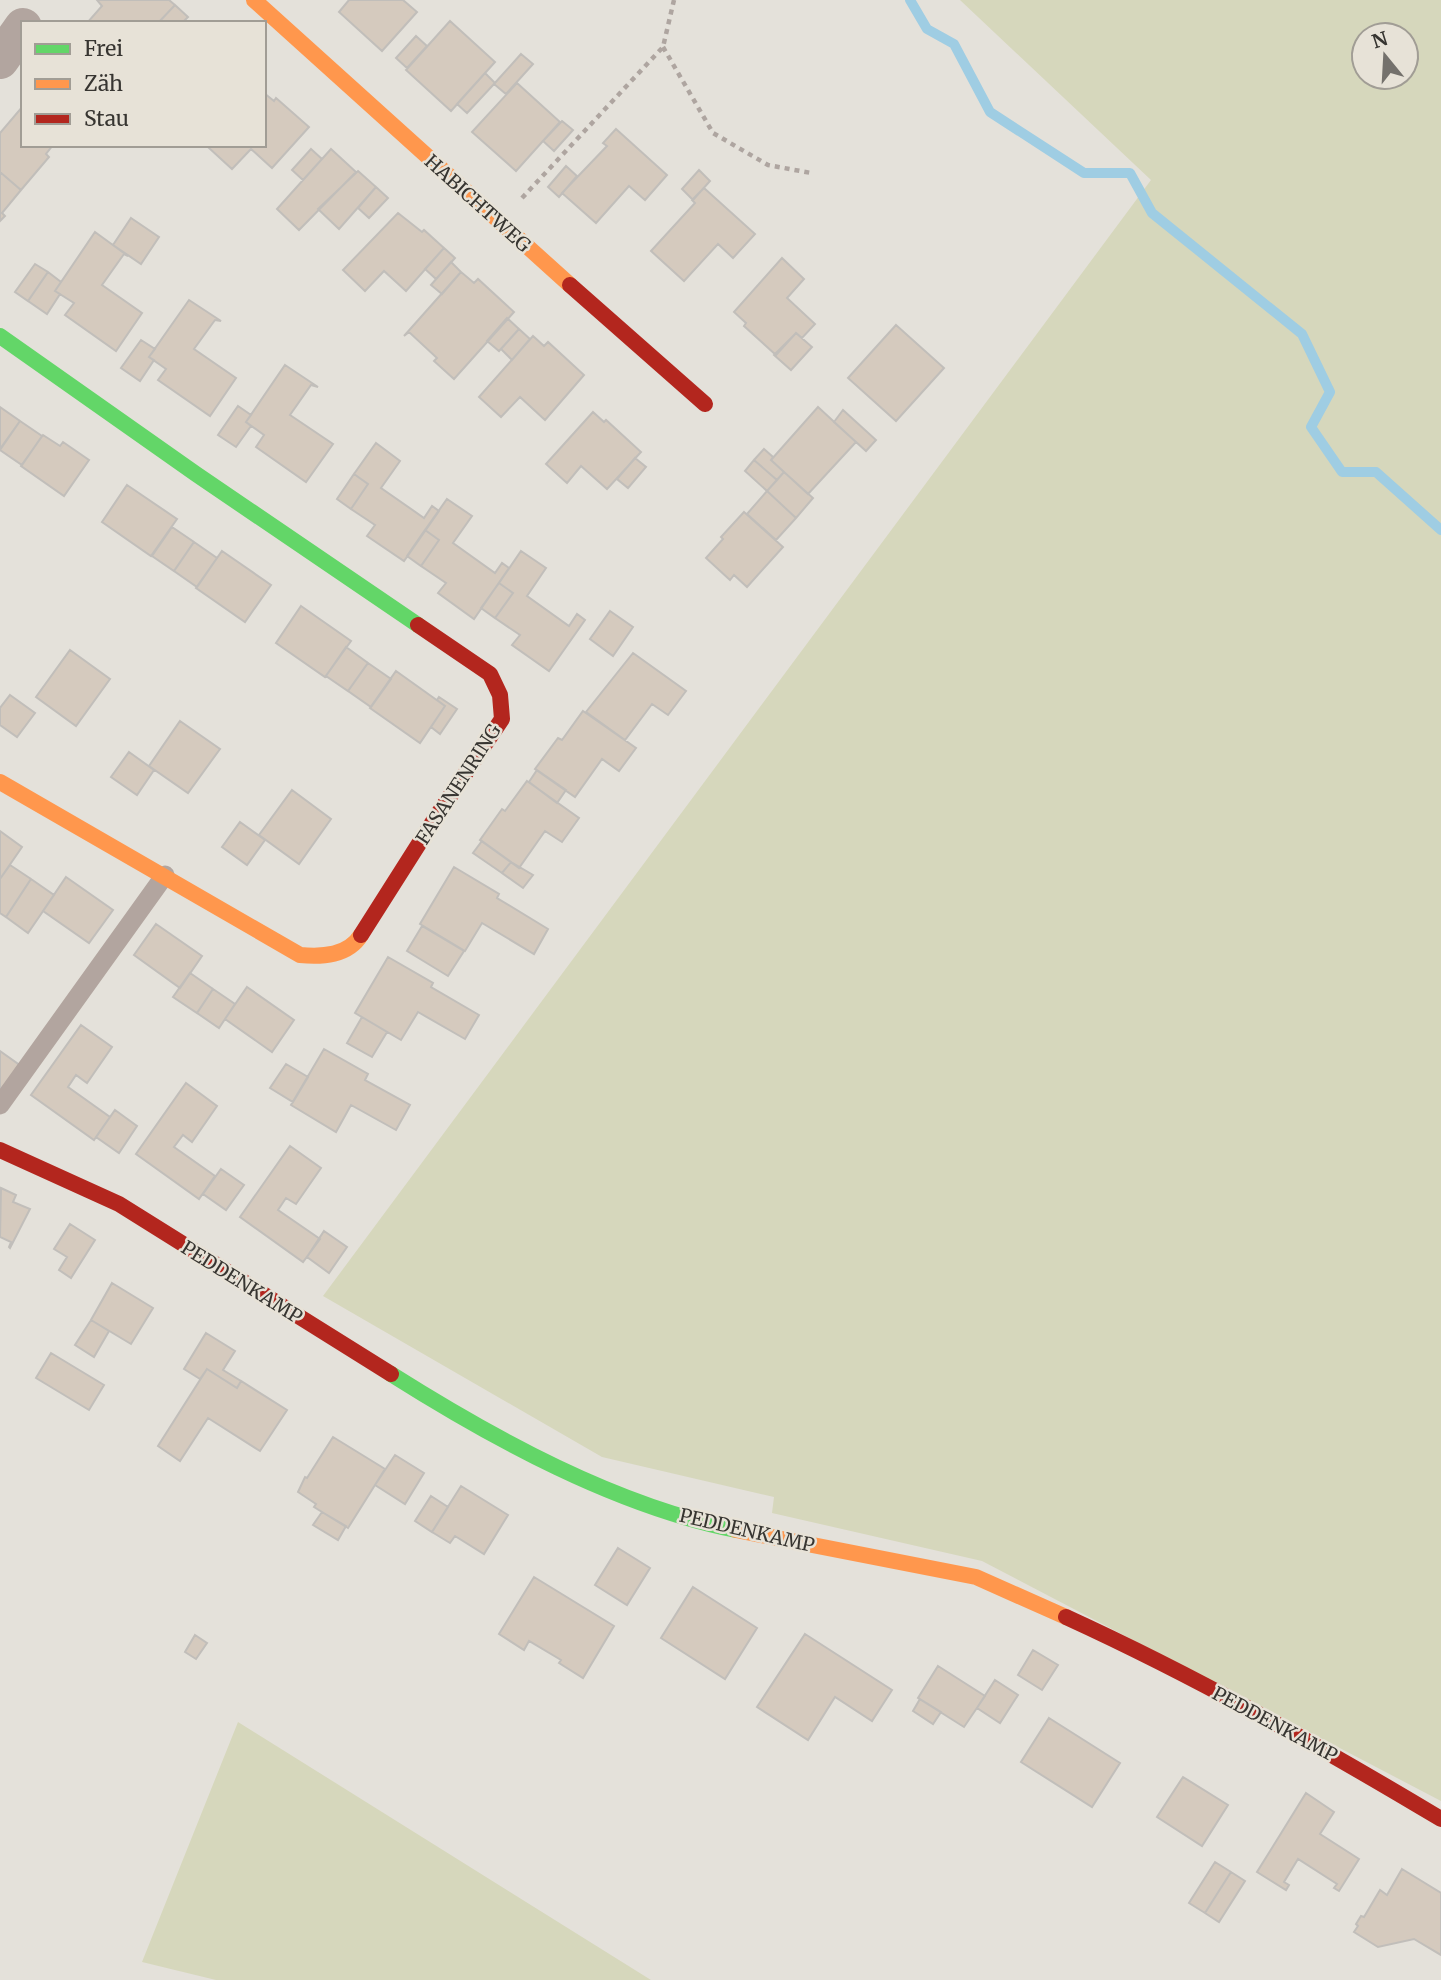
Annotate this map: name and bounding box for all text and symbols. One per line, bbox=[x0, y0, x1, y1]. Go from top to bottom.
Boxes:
legend bbox=[21, 21, 266, 147]
north arrow bbox=[1350, 21, 1420, 91]
text: N bbox=[1369, 26, 1391, 54]
text: Frei bbox=[84, 35, 123, 62]
text: Zäh bbox=[84, 70, 123, 97]
text: Stau bbox=[84, 105, 129, 132]
street label: HABICHTWEG bbox=[420, 149, 536, 257]
street label: FASANENRING bbox=[410, 719, 506, 849]
street label: PEDDENKAMP bbox=[177, 1235, 307, 1329]
street label: PEDDENKAMP bbox=[677, 1503, 817, 1557]
street label: PEDDENKAMP bbox=[1208, 1681, 1342, 1767]

